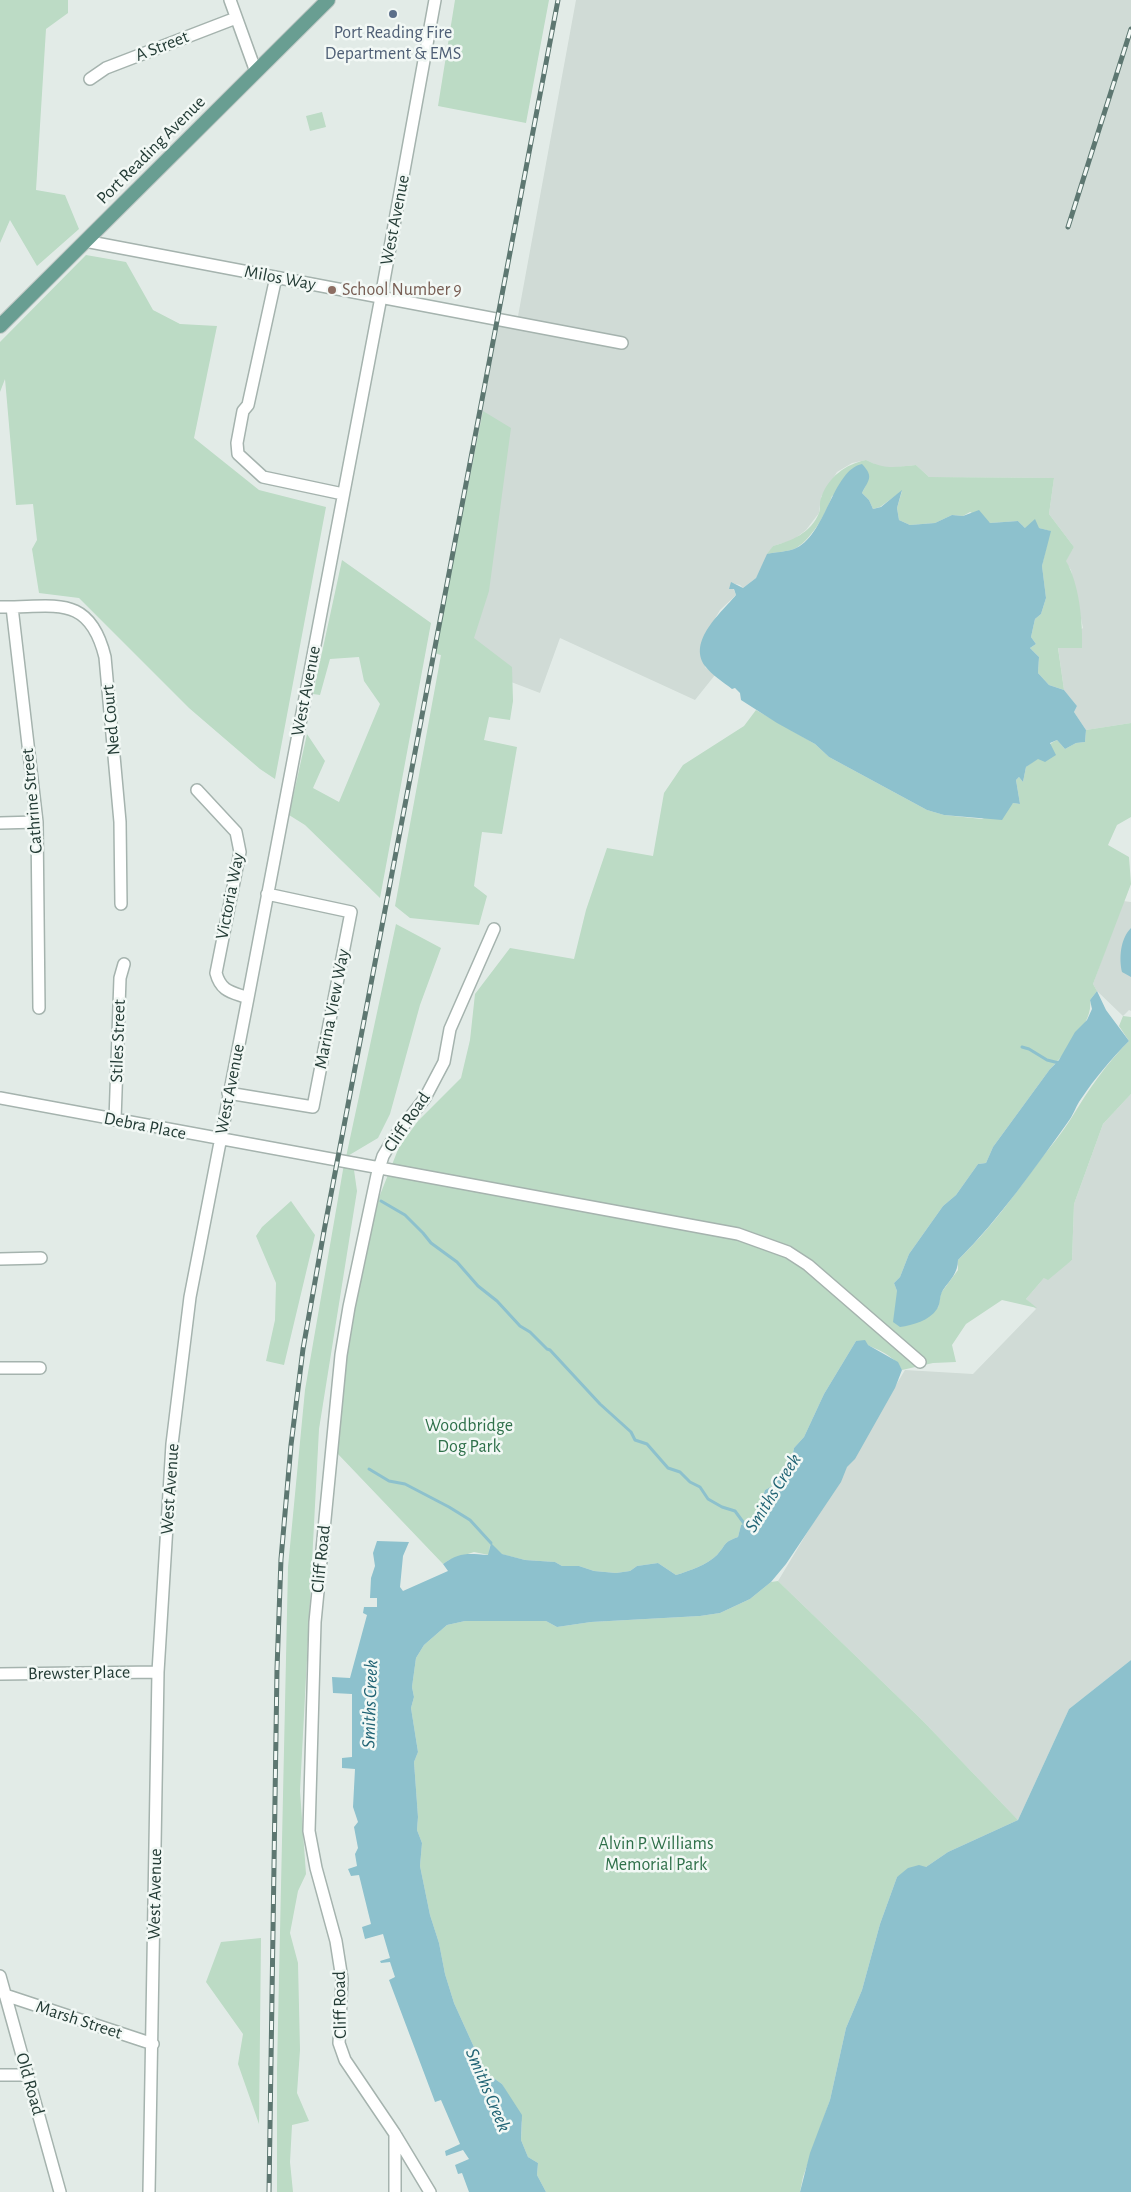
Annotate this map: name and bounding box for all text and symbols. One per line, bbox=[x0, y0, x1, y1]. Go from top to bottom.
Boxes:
marker: Port Reading Fire Department & EMS bbox=[387, 8, 399, 20]
place label: Port Reading Fire Department & EMS bbox=[325, 22, 461, 64]
street label: A Street bbox=[132, 26, 192, 66]
street label: Port Reading Avenue bbox=[92, 91, 210, 209]
street label: West Avenue bbox=[376, 173, 414, 267]
street label: Milos Way bbox=[242, 260, 318, 296]
place label: School Number 9 bbox=[342, 279, 462, 301]
marker: School Number 9 bbox=[326, 284, 338, 296]
street label: West Avenue bbox=[287, 644, 325, 738]
street label: Ned Court bbox=[97, 684, 125, 756]
street label: Cathrine Street bbox=[17, 747, 47, 855]
street label: Victoria Way bbox=[211, 851, 249, 941]
street label: Marina View Way bbox=[310, 947, 354, 1071]
street label: Stiles Street bbox=[106, 999, 130, 1083]
street label: West Avenue bbox=[211, 1042, 249, 1136]
street label: Cliff Road bbox=[379, 1088, 435, 1156]
street label: Debra Place bbox=[102, 1107, 188, 1145]
park label: Woodbridge Dog Park bbox=[425, 1415, 513, 1458]
street label: West Avenue bbox=[156, 1443, 184, 1535]
water label: Smiths Creek bbox=[740, 1449, 806, 1537]
street label: Cliff Road bbox=[307, 1524, 335, 1594]
water label: Smiths Creek bbox=[357, 1659, 383, 1749]
street label: Brewster Place bbox=[28, 1661, 130, 1685]
park label: Alvin P. Williams Memorial Park bbox=[598, 1833, 714, 1876]
street label: West Avenue bbox=[143, 1848, 167, 1940]
street label: Cliff Road bbox=[329, 1971, 351, 2039]
street label: Marsh Street bbox=[33, 1996, 125, 2044]
water label: Smiths Creek bbox=[460, 2045, 516, 2135]
street label: Old Road bbox=[11, 2050, 49, 2118]

